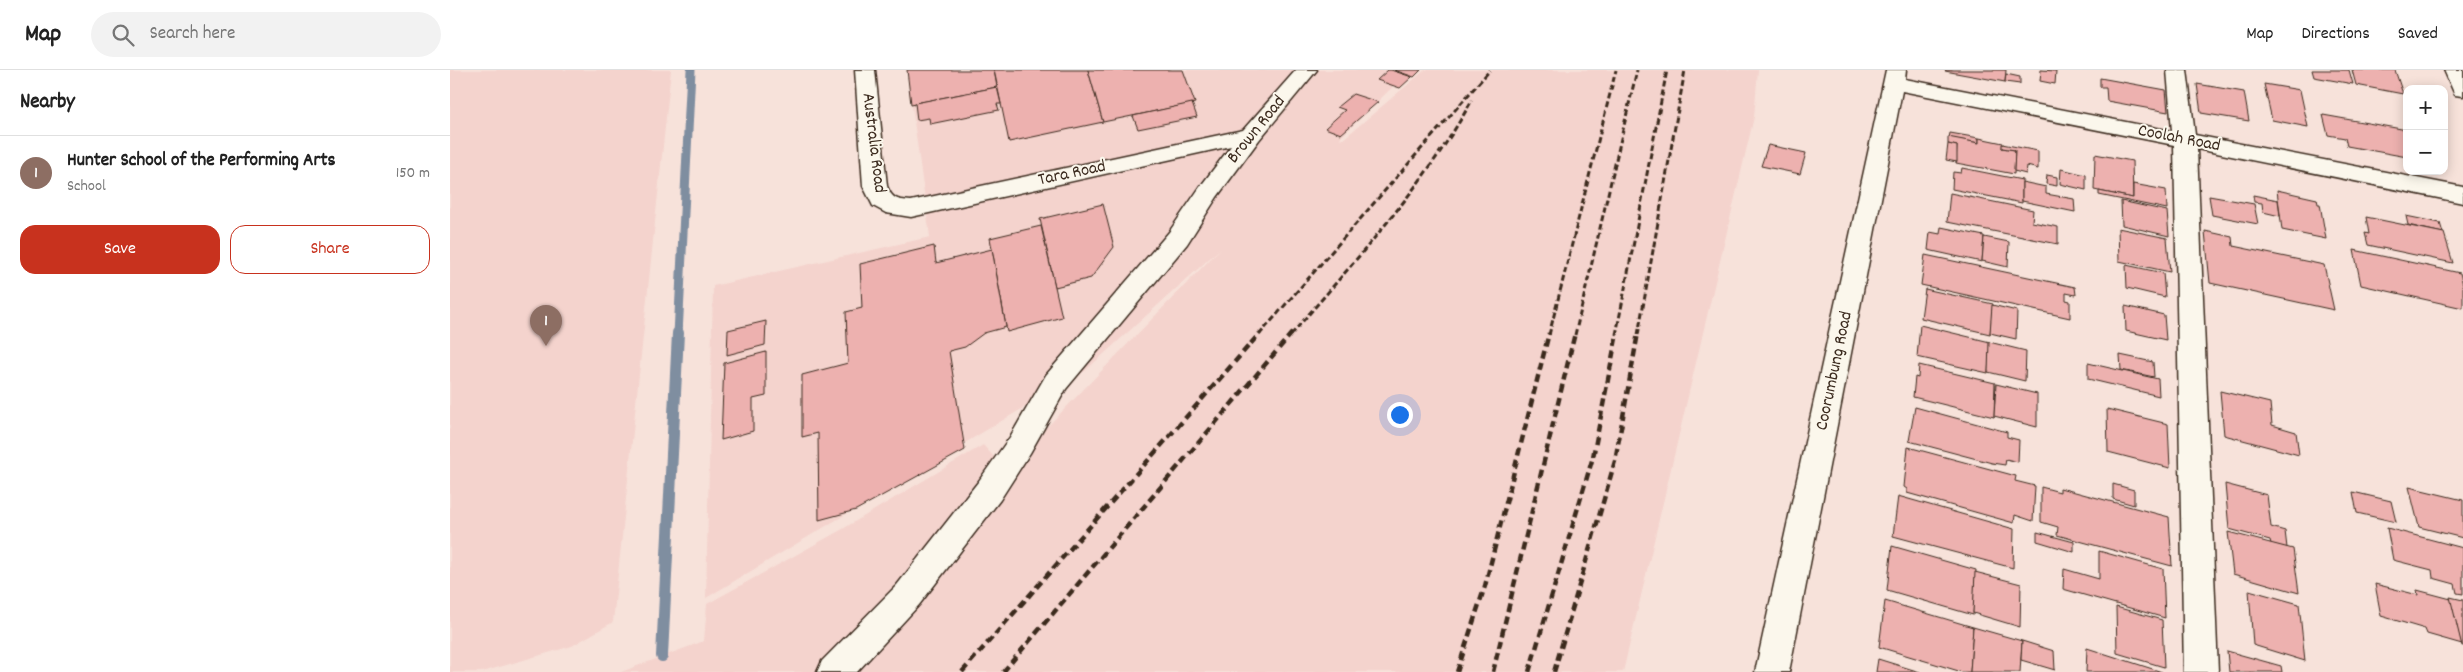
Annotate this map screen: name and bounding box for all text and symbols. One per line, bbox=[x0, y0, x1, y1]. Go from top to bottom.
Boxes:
search box bbox=[91, 12, 441, 57]
text: Map bbox=[25, 18, 61, 52]
icon: search bbox=[109, 21, 137, 49]
text: Search here bbox=[149, 21, 235, 48]
text: Map bbox=[2246, 22, 2273, 47]
text: Directions bbox=[2301, 22, 2370, 47]
text: Saved bbox=[2398, 22, 2438, 47]
map controls bbox=[2403, 85, 2448, 175]
button: + bbox=[2403, 85, 2448, 130]
text: Nearby bbox=[20, 88, 75, 118]
street label: Australia Road bbox=[854, 91, 892, 195]
street label: Brown Road bbox=[1222, 91, 1292, 169]
street label: Coolah Road bbox=[2136, 119, 2222, 159]
button: − bbox=[2403, 130, 2448, 175]
text: Hunter School of the Performing Arts bbox=[67, 148, 336, 175]
street label: Tara Road bbox=[1036, 155, 1108, 193]
text: 1 bbox=[34, 162, 38, 185]
text: 150 m bbox=[396, 162, 430, 185]
text: School bbox=[67, 175, 106, 198]
button: Save bbox=[20, 225, 220, 274]
button: Share bbox=[230, 225, 430, 274]
pin: 1 bbox=[530, 305, 562, 346]
street label: Coorumbung Road bbox=[1810, 309, 1860, 433]
your location bbox=[1387, 402, 1413, 428]

